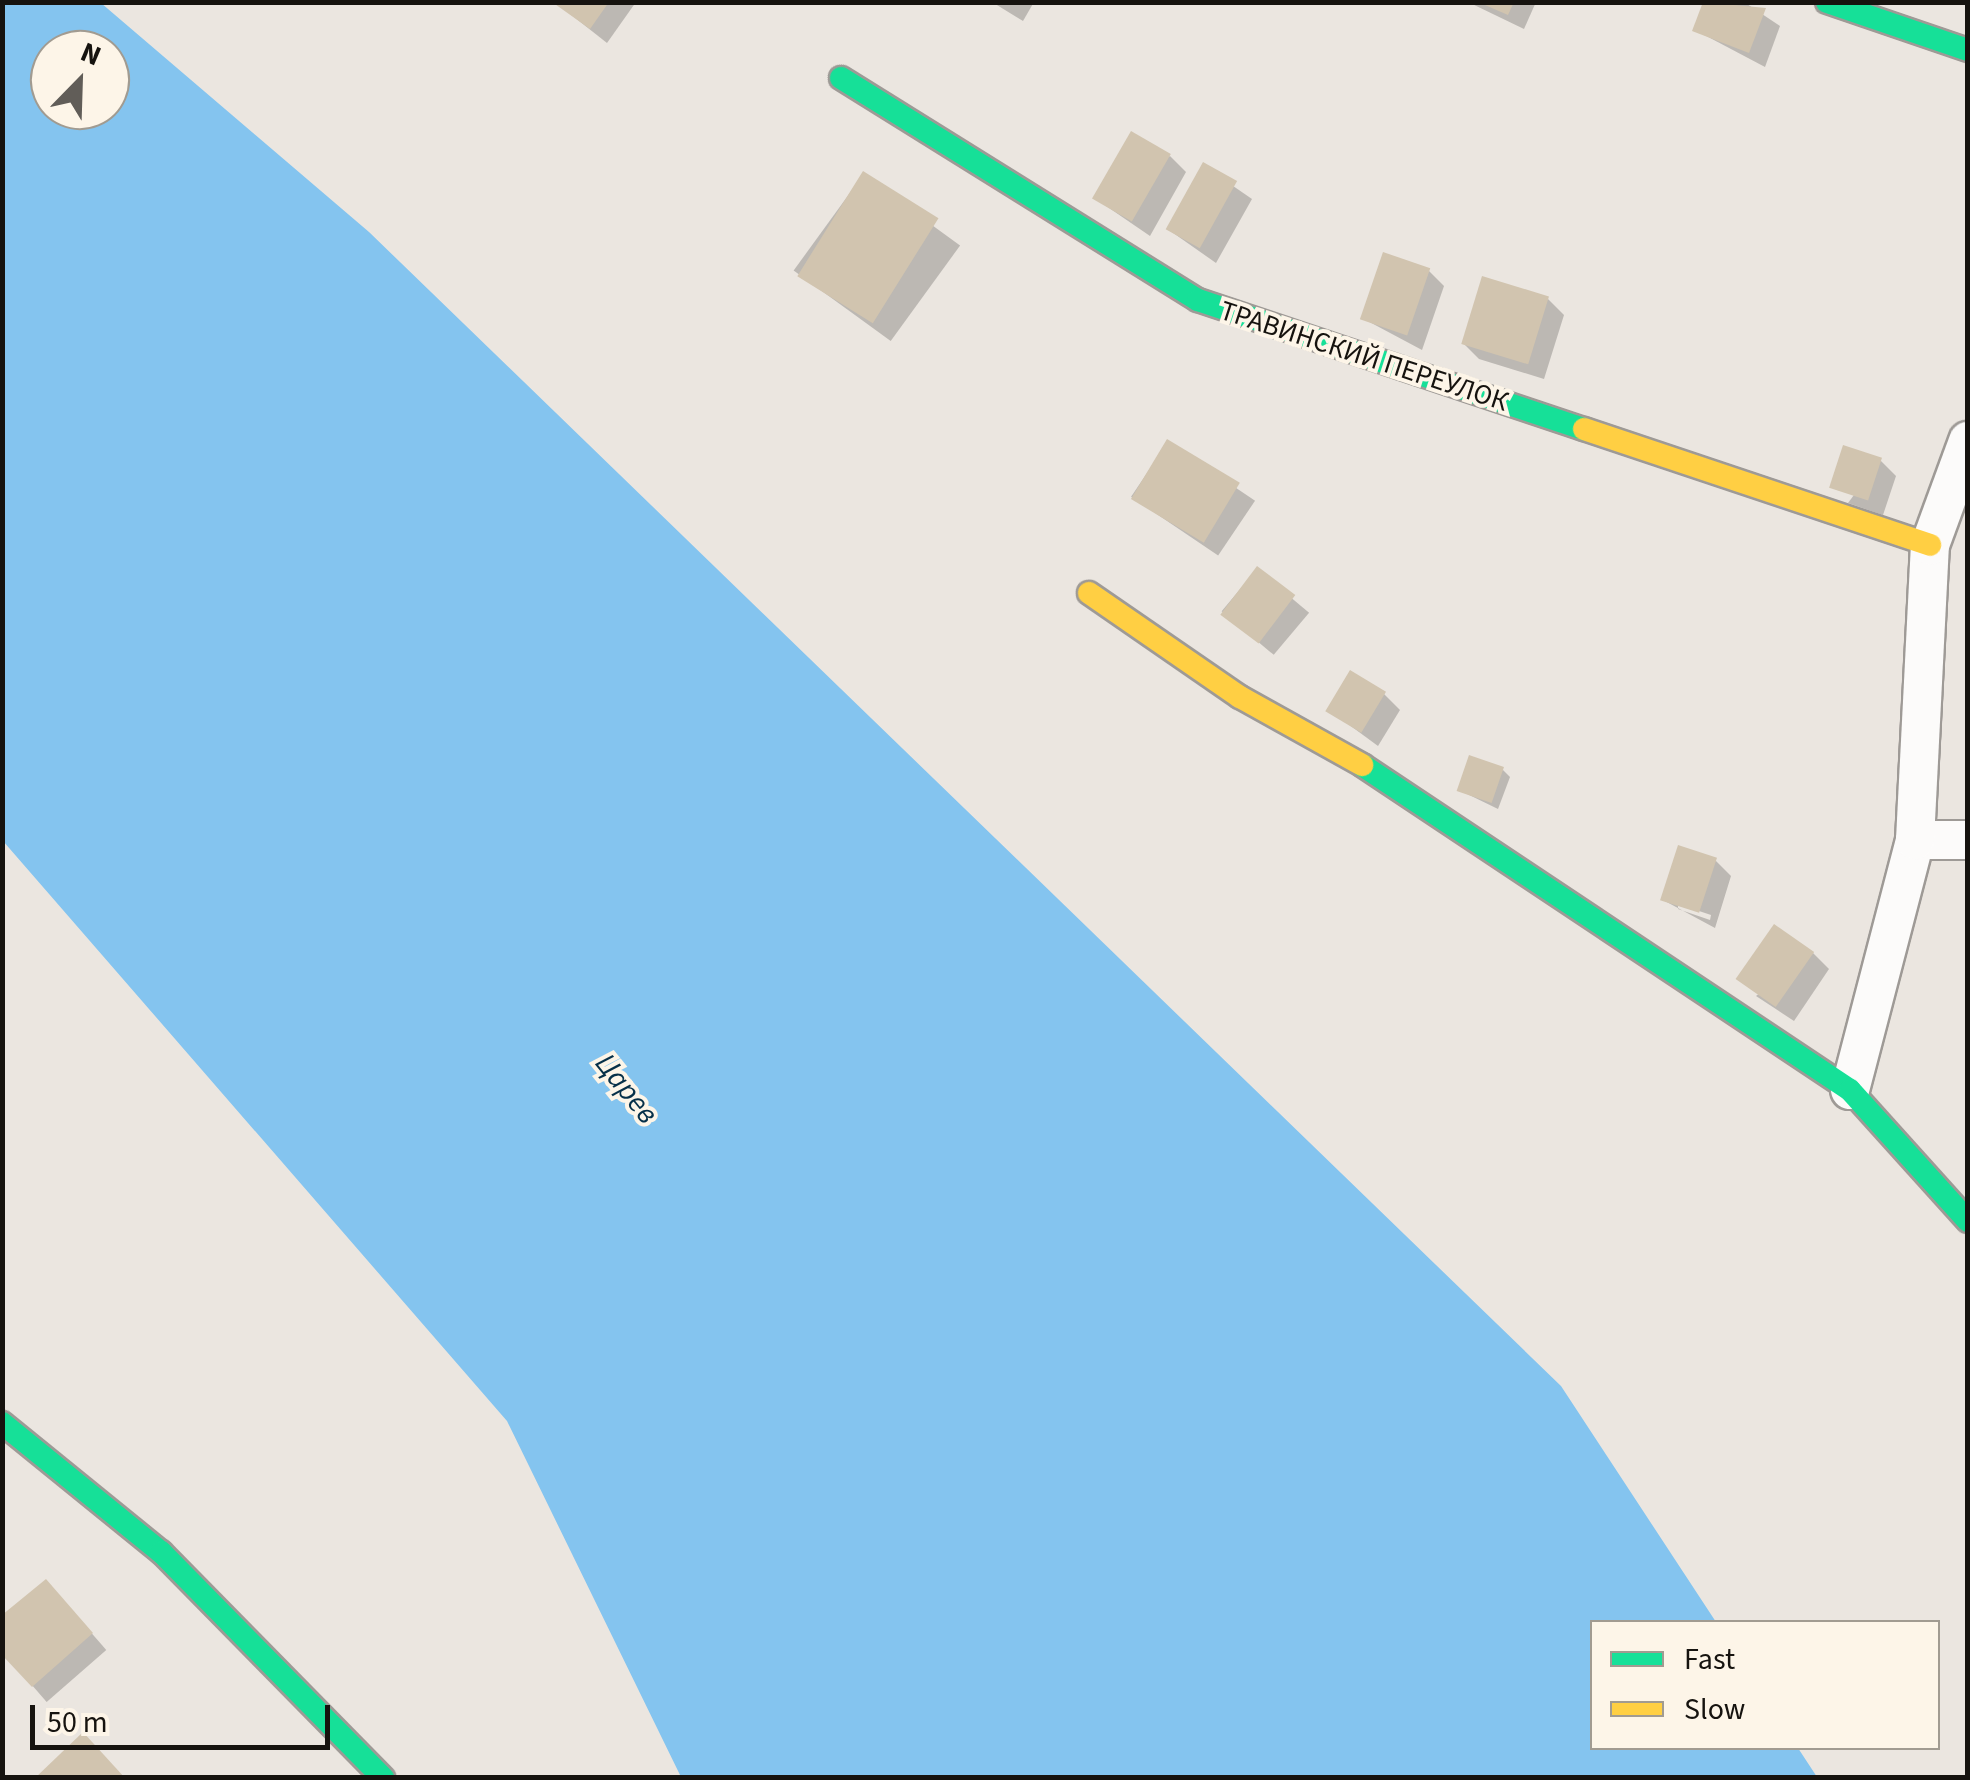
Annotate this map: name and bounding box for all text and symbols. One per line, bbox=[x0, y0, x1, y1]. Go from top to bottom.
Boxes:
north arrow bbox=[30, 30, 130, 130]
text: N bbox=[75, 32, 107, 76]
street label: ТРАВИНСКИЙ ПЕРЕУЛОК bbox=[1216, 294, 1512, 418]
water label: Царев bbox=[587, 1047, 665, 1131]
legend bbox=[1590, 1620, 1940, 1750]
text: Fast bbox=[1684, 1638, 1735, 1681]
scale bar bbox=[35, 1685, 335, 1747]
text: Slow bbox=[1684, 1688, 1745, 1731]
text: 50 m bbox=[47, 1701, 108, 1744]

